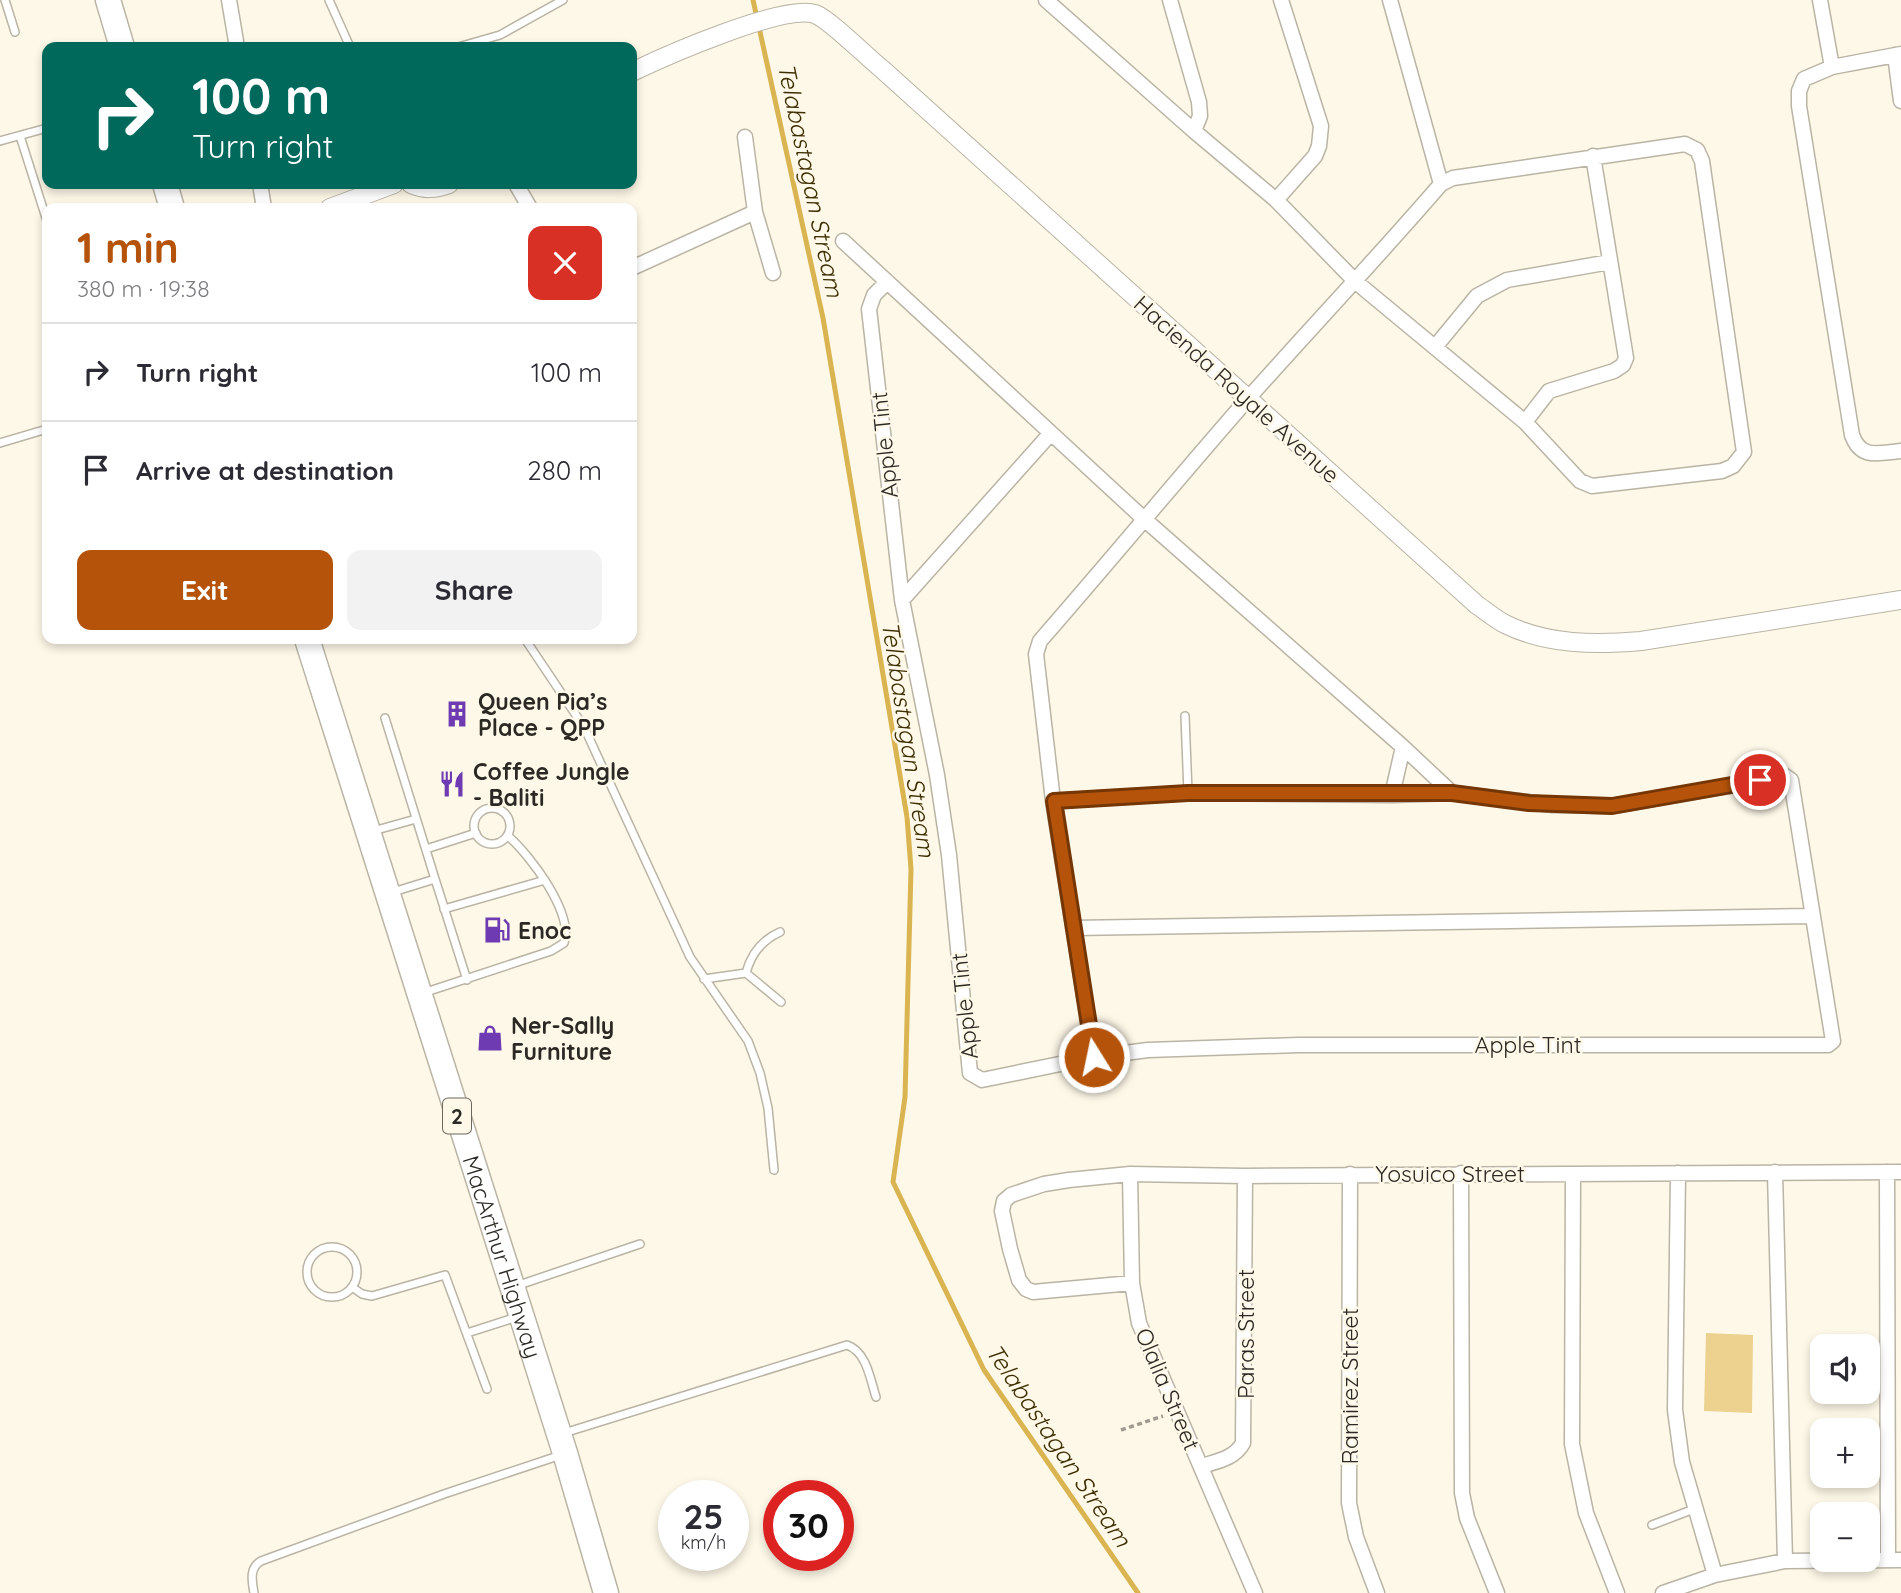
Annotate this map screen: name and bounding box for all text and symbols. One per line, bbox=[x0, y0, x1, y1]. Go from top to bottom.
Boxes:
water label: Telabastagan Stream bbox=[772, 60, 851, 301]
text: 100 m bbox=[192, 65, 330, 126]
icon: right bbox=[77, 70, 168, 161]
text: Turn right bbox=[192, 126, 333, 166]
text: 1 min bbox=[77, 221, 179, 274]
button: close bbox=[528, 226, 602, 300]
text: 380 m · 19:38 bbox=[77, 274, 210, 303]
street label: Hacienda Royale Avenue bbox=[1128, 289, 1346, 489]
icon: right bbox=[77, 353, 115, 391]
text: Turn right bbox=[136, 356, 258, 389]
text: 100 m bbox=[531, 356, 602, 389]
street label: Apple Tint bbox=[864, 390, 904, 500]
icon: arrive bbox=[77, 451, 115, 489]
text: Arrive at destination bbox=[136, 454, 394, 487]
text: 280 m bbox=[527, 454, 602, 487]
button: Exit bbox=[77, 550, 333, 630]
button: Share bbox=[347, 550, 602, 630]
water label: Telabastagan Stream bbox=[876, 619, 943, 860]
place label: Queen Pia’s Place - QPP bbox=[478, 687, 607, 742]
building icon: Queen Pia’s Place - QPP bbox=[442, 699, 472, 729]
pin bbox=[1730, 750, 1790, 810]
place label: Coffee Jungle - Baliti bbox=[473, 757, 630, 812]
icon: arrive bbox=[1741, 761, 1779, 799]
restaurant icon: Coffee Jungle - Baliti bbox=[437, 769, 467, 799]
fuel station icon: Enoc bbox=[482, 915, 512, 945]
place label: Enoc bbox=[518, 916, 571, 945]
street label: Apple Tint bbox=[944, 951, 984, 1061]
place label: Ner-Sally Furniture bbox=[511, 1011, 614, 1066]
position arrow bbox=[1057, 1020, 1131, 1094]
shop icon: Ner-Sally Furniture bbox=[475, 1023, 505, 1053]
street label: Apple Tint bbox=[1475, 1030, 1582, 1059]
road number: 2 bbox=[443, 1098, 471, 1134]
street label: MacArthur Highway bbox=[457, 1152, 549, 1362]
street label: Yosuico Street bbox=[1375, 1159, 1525, 1188]
street label: Paras Street bbox=[1231, 1269, 1260, 1399]
street label: Ramirez Street bbox=[1335, 1307, 1364, 1464]
street label: Olalia Street bbox=[1129, 1323, 1207, 1455]
map controls bbox=[1810, 1334, 1880, 1572]
button: sound bbox=[1810, 1334, 1880, 1404]
water label: Telabastagan Stream bbox=[980, 1338, 1139, 1553]
button: + bbox=[1810, 1418, 1880, 1488]
speed limit sign: 30 bbox=[763, 1480, 854, 1571]
text: 25 bbox=[683, 1494, 724, 1538]
button: − bbox=[1810, 1502, 1880, 1572]
text: km/h bbox=[681, 1531, 726, 1554]

